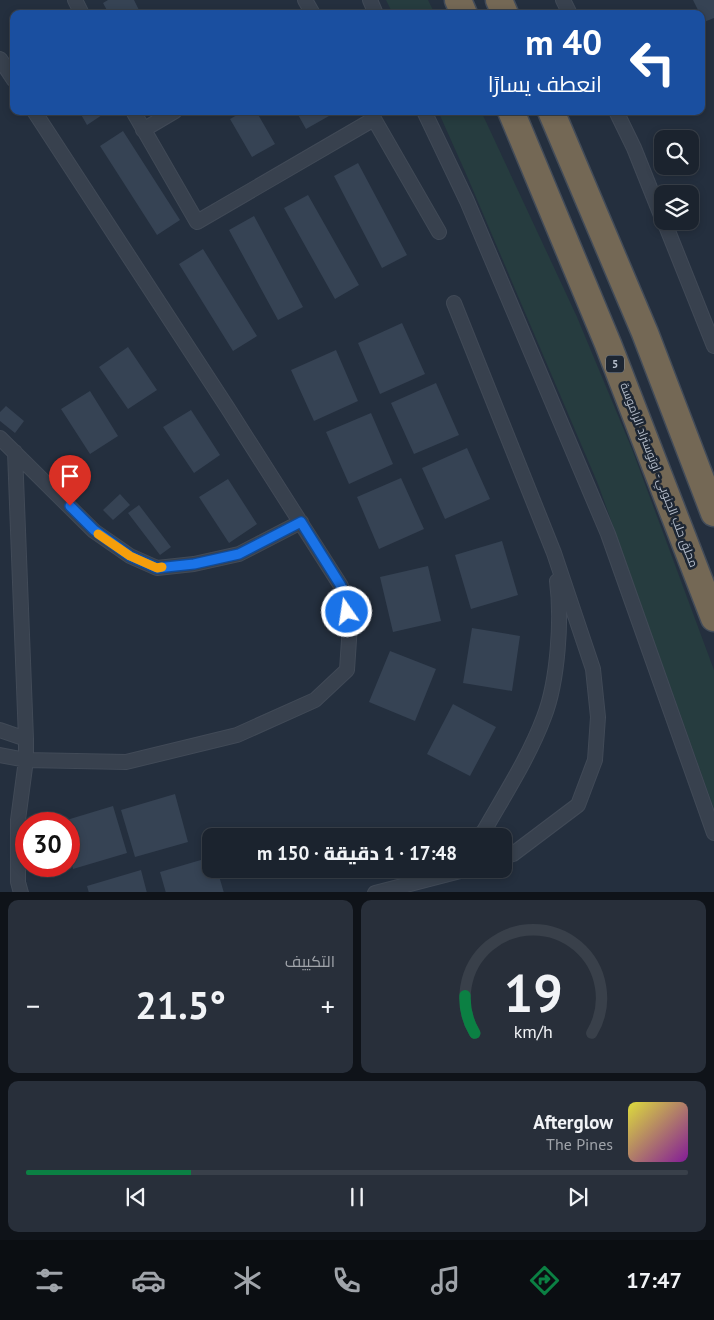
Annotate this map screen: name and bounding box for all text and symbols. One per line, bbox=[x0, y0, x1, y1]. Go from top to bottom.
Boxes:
text: 40 m bbox=[525, 19, 602, 65]
icon: left bbox=[620, 30, 685, 95]
text: انعطف يسارًا bbox=[488, 70, 602, 98]
map controls bbox=[654, 130, 699, 230]
button: search bbox=[654, 130, 699, 175]
button: layers bbox=[654, 185, 699, 230]
road number: 5 bbox=[606, 356, 624, 372]
street label: محلق حلب الجنوبي - اوتوستراد الراموسة bbox=[614, 380, 702, 570]
pin bbox=[49, 455, 91, 506]
icon: arrive bbox=[56, 462, 84, 490]
position arrow bbox=[320, 585, 372, 637]
speed limit sign: 30 bbox=[15, 812, 80, 877]
text: 17:48 · 1 دقيقة · 150 m bbox=[257, 841, 457, 865]
text: التكييف bbox=[285, 951, 335, 971]
text: 19 bbox=[504, 959, 563, 1026]
text: 21.5° bbox=[135, 980, 226, 1029]
text: − bbox=[26, 987, 40, 1024]
text: + bbox=[321, 987, 335, 1024]
text: km/h bbox=[514, 1020, 553, 1043]
text: Afterglow bbox=[533, 1110, 613, 1134]
text: The Pines bbox=[546, 1134, 613, 1154]
icon: previous bbox=[122, 1183, 150, 1211]
icon: pause bbox=[343, 1183, 371, 1211]
icon: next bbox=[564, 1183, 592, 1211]
icon: filters bbox=[32, 1263, 67, 1298]
icon: car bbox=[131, 1263, 166, 1298]
icon: climate bbox=[230, 1263, 265, 1298]
icon: phone bbox=[329, 1263, 364, 1298]
icon: music bbox=[428, 1263, 463, 1298]
icon: directions bbox=[527, 1263, 562, 1298]
text: 17:47 bbox=[626, 1266, 682, 1294]

